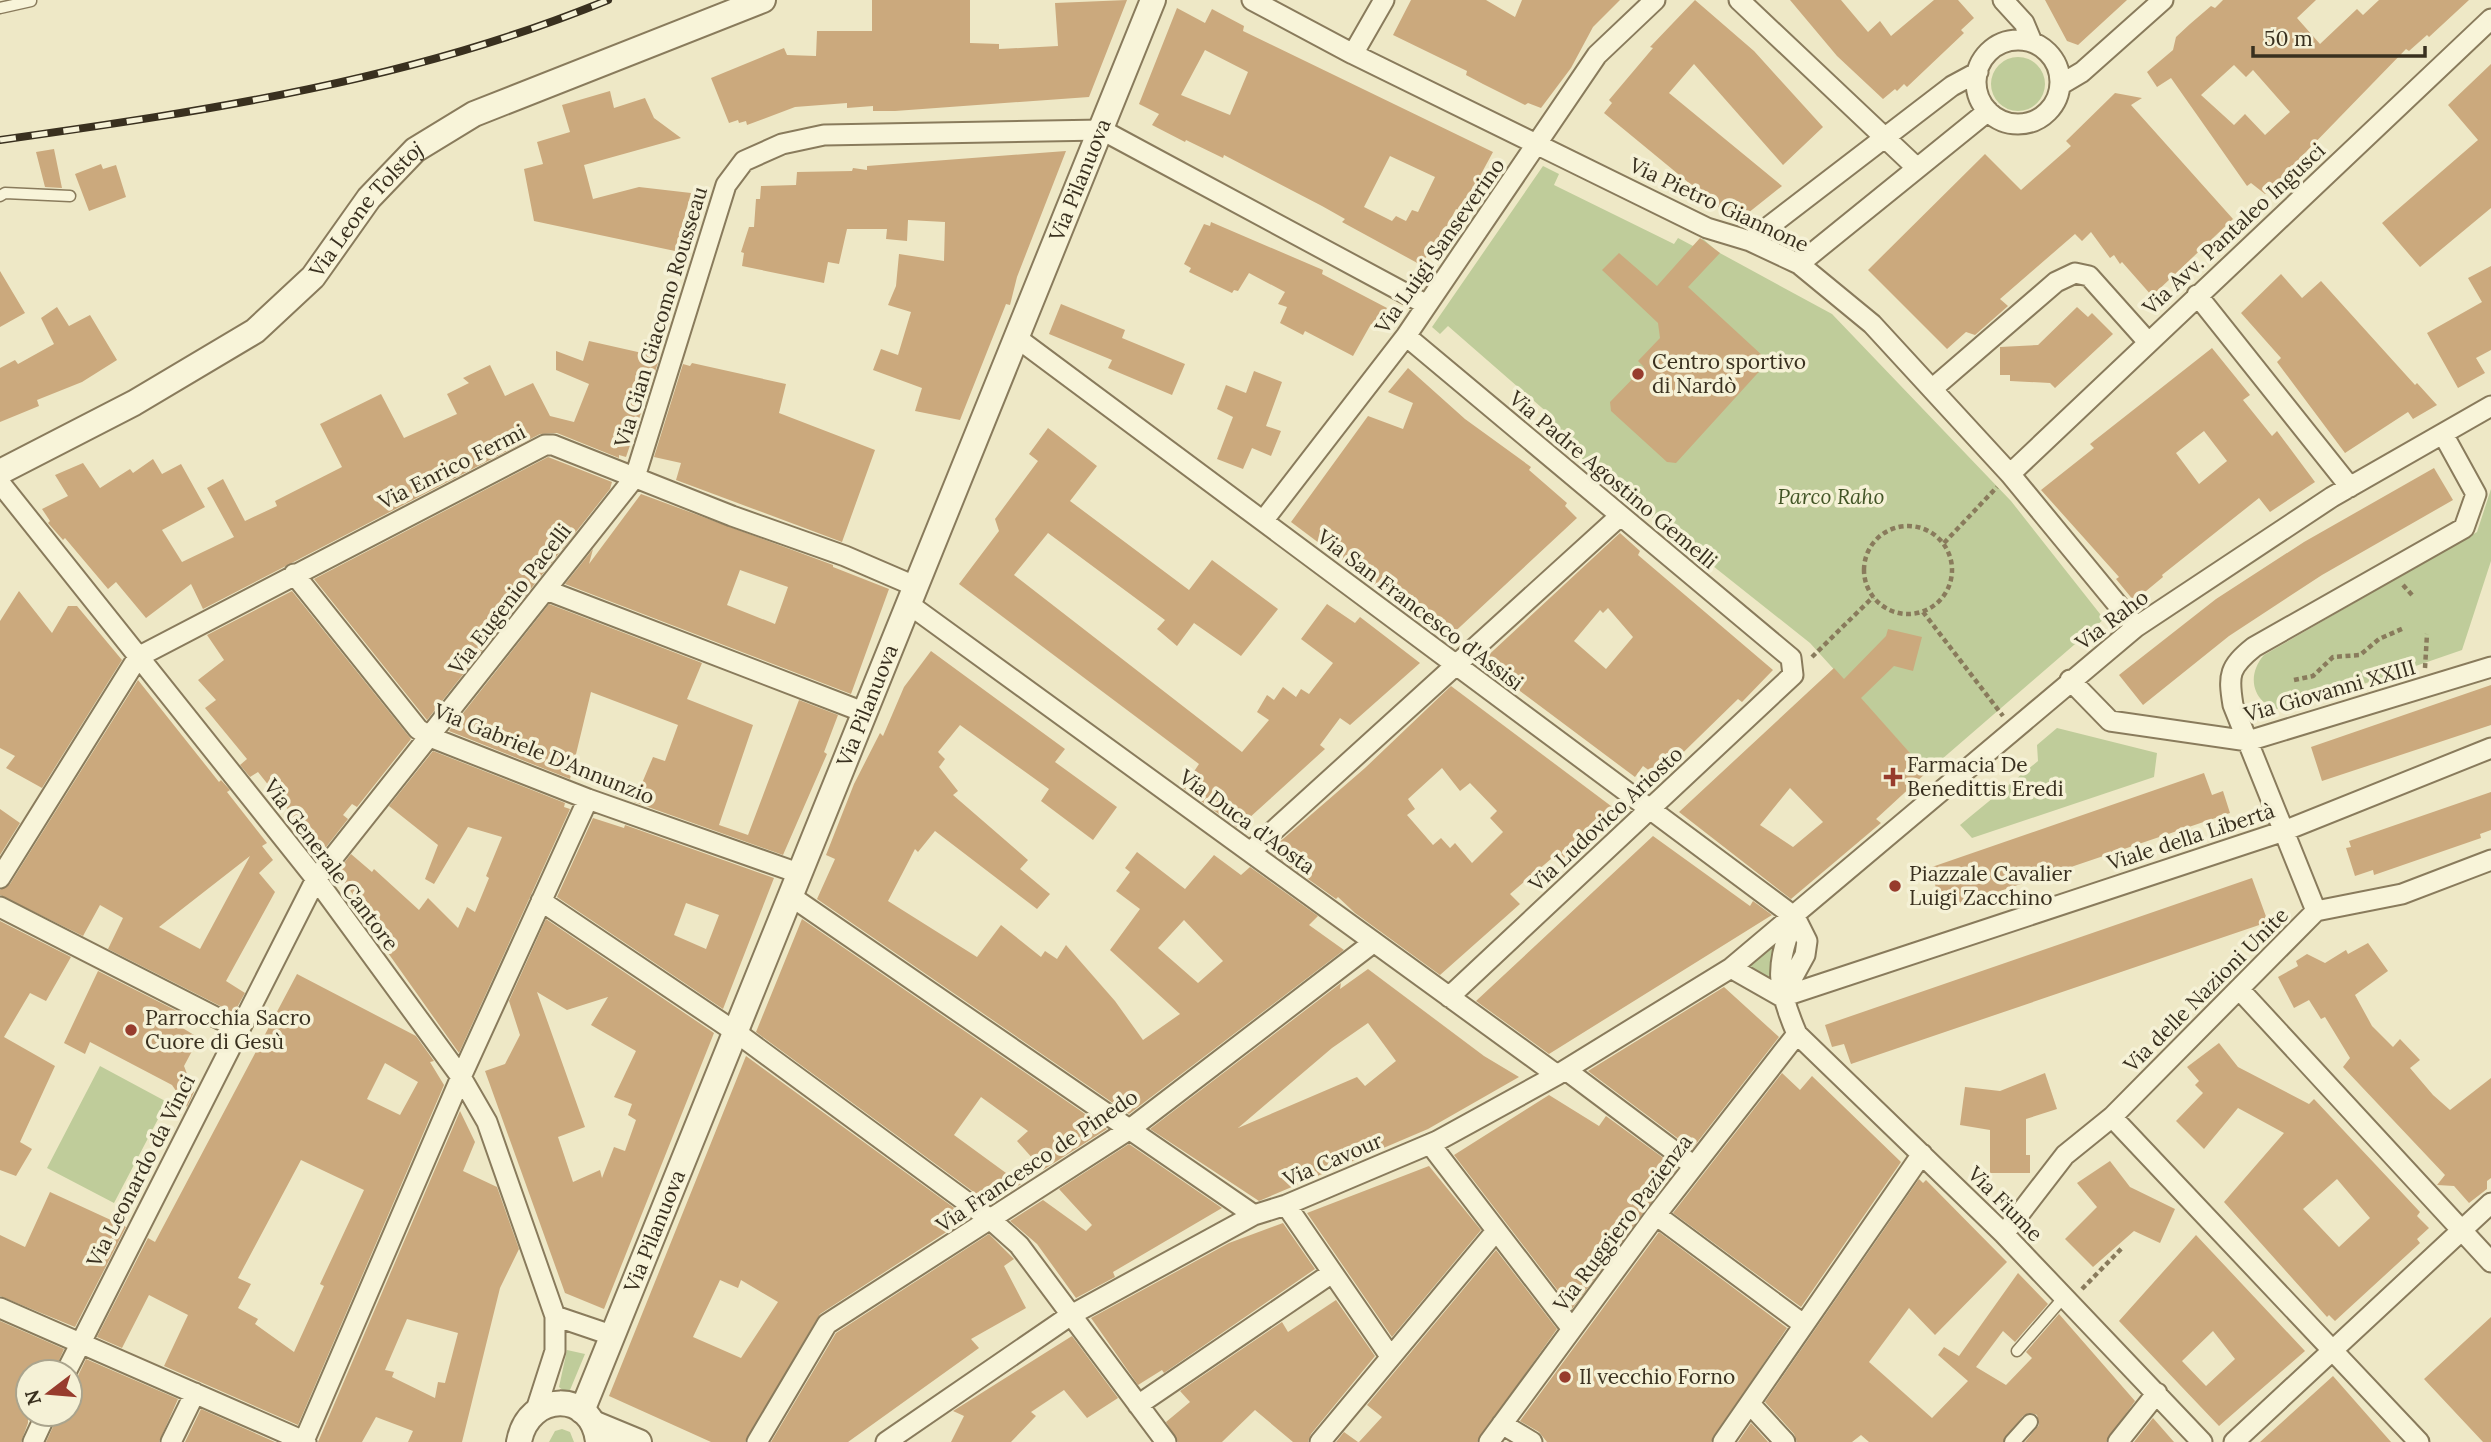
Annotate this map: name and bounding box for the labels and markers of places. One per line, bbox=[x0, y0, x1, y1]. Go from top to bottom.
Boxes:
place label: Centro sportivo di Nardò bbox=[1652, 348, 1806, 399]
marker: Centro sportivo di Nardò bbox=[1630, 366, 1646, 382]
place label: Farmacia De Benedittis Eredi bbox=[1907, 751, 2064, 802]
marker: Farmacia De Benedittis Eredi bbox=[1885, 769, 1901, 785]
place label: Piazzale Cavalier Luigi Zacchino bbox=[1909, 860, 2072, 911]
marker: Piazzale Cavalier Luigi Zacchino bbox=[1887, 878, 1903, 894]
place label: Parrocchia Sacro Cuore di Gesù bbox=[145, 1004, 311, 1055]
marker: Parrocchia Sacro Cuore di Gesù bbox=[123, 1022, 139, 1038]
place label: Il vecchio Forno bbox=[1579, 1363, 1735, 1390]
marker: Il vecchio Forno bbox=[1557, 1369, 1573, 1385]

